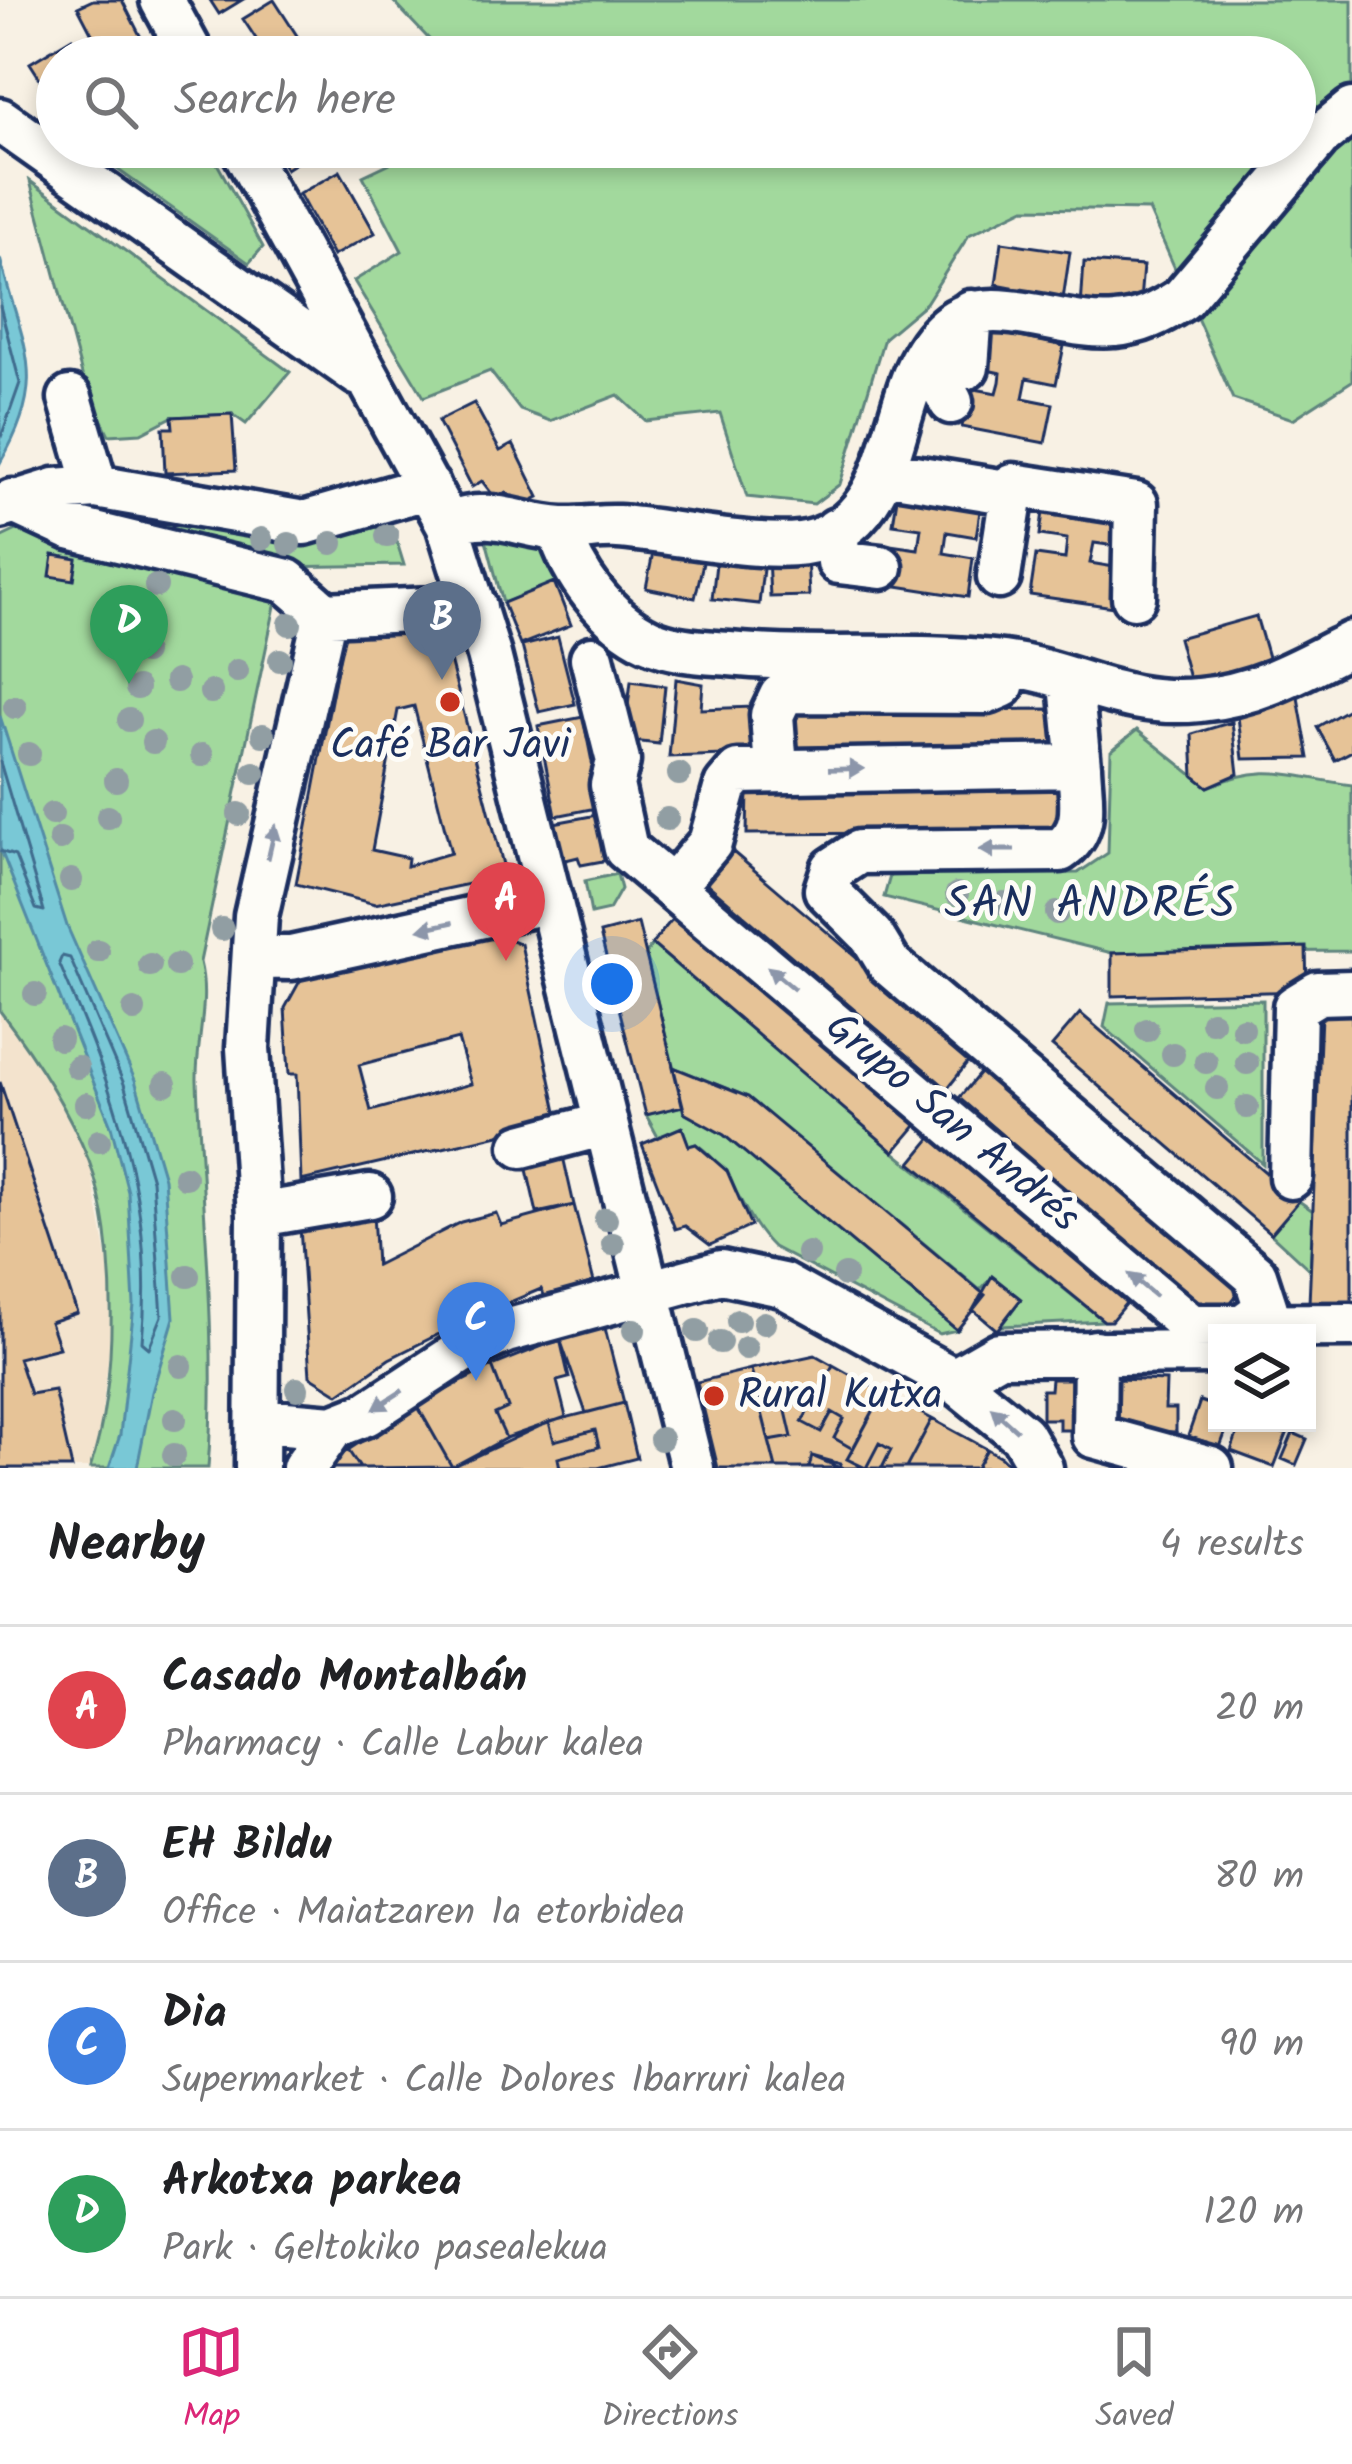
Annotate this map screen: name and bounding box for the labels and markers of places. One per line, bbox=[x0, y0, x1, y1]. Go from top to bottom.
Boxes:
pin: B bbox=[403, 581, 481, 680]
pin: D bbox=[90, 585, 168, 684]
marker: Café Bar Javi bbox=[437, 689, 463, 715]
place label: Café Bar Javi bbox=[330, 713, 572, 780]
pin: A bbox=[467, 862, 545, 961]
pin: C bbox=[437, 1282, 515, 1381]
place label: Rural Kutxa bbox=[738, 1363, 942, 1430]
marker: Rural Kutxa bbox=[701, 1383, 727, 1409]

